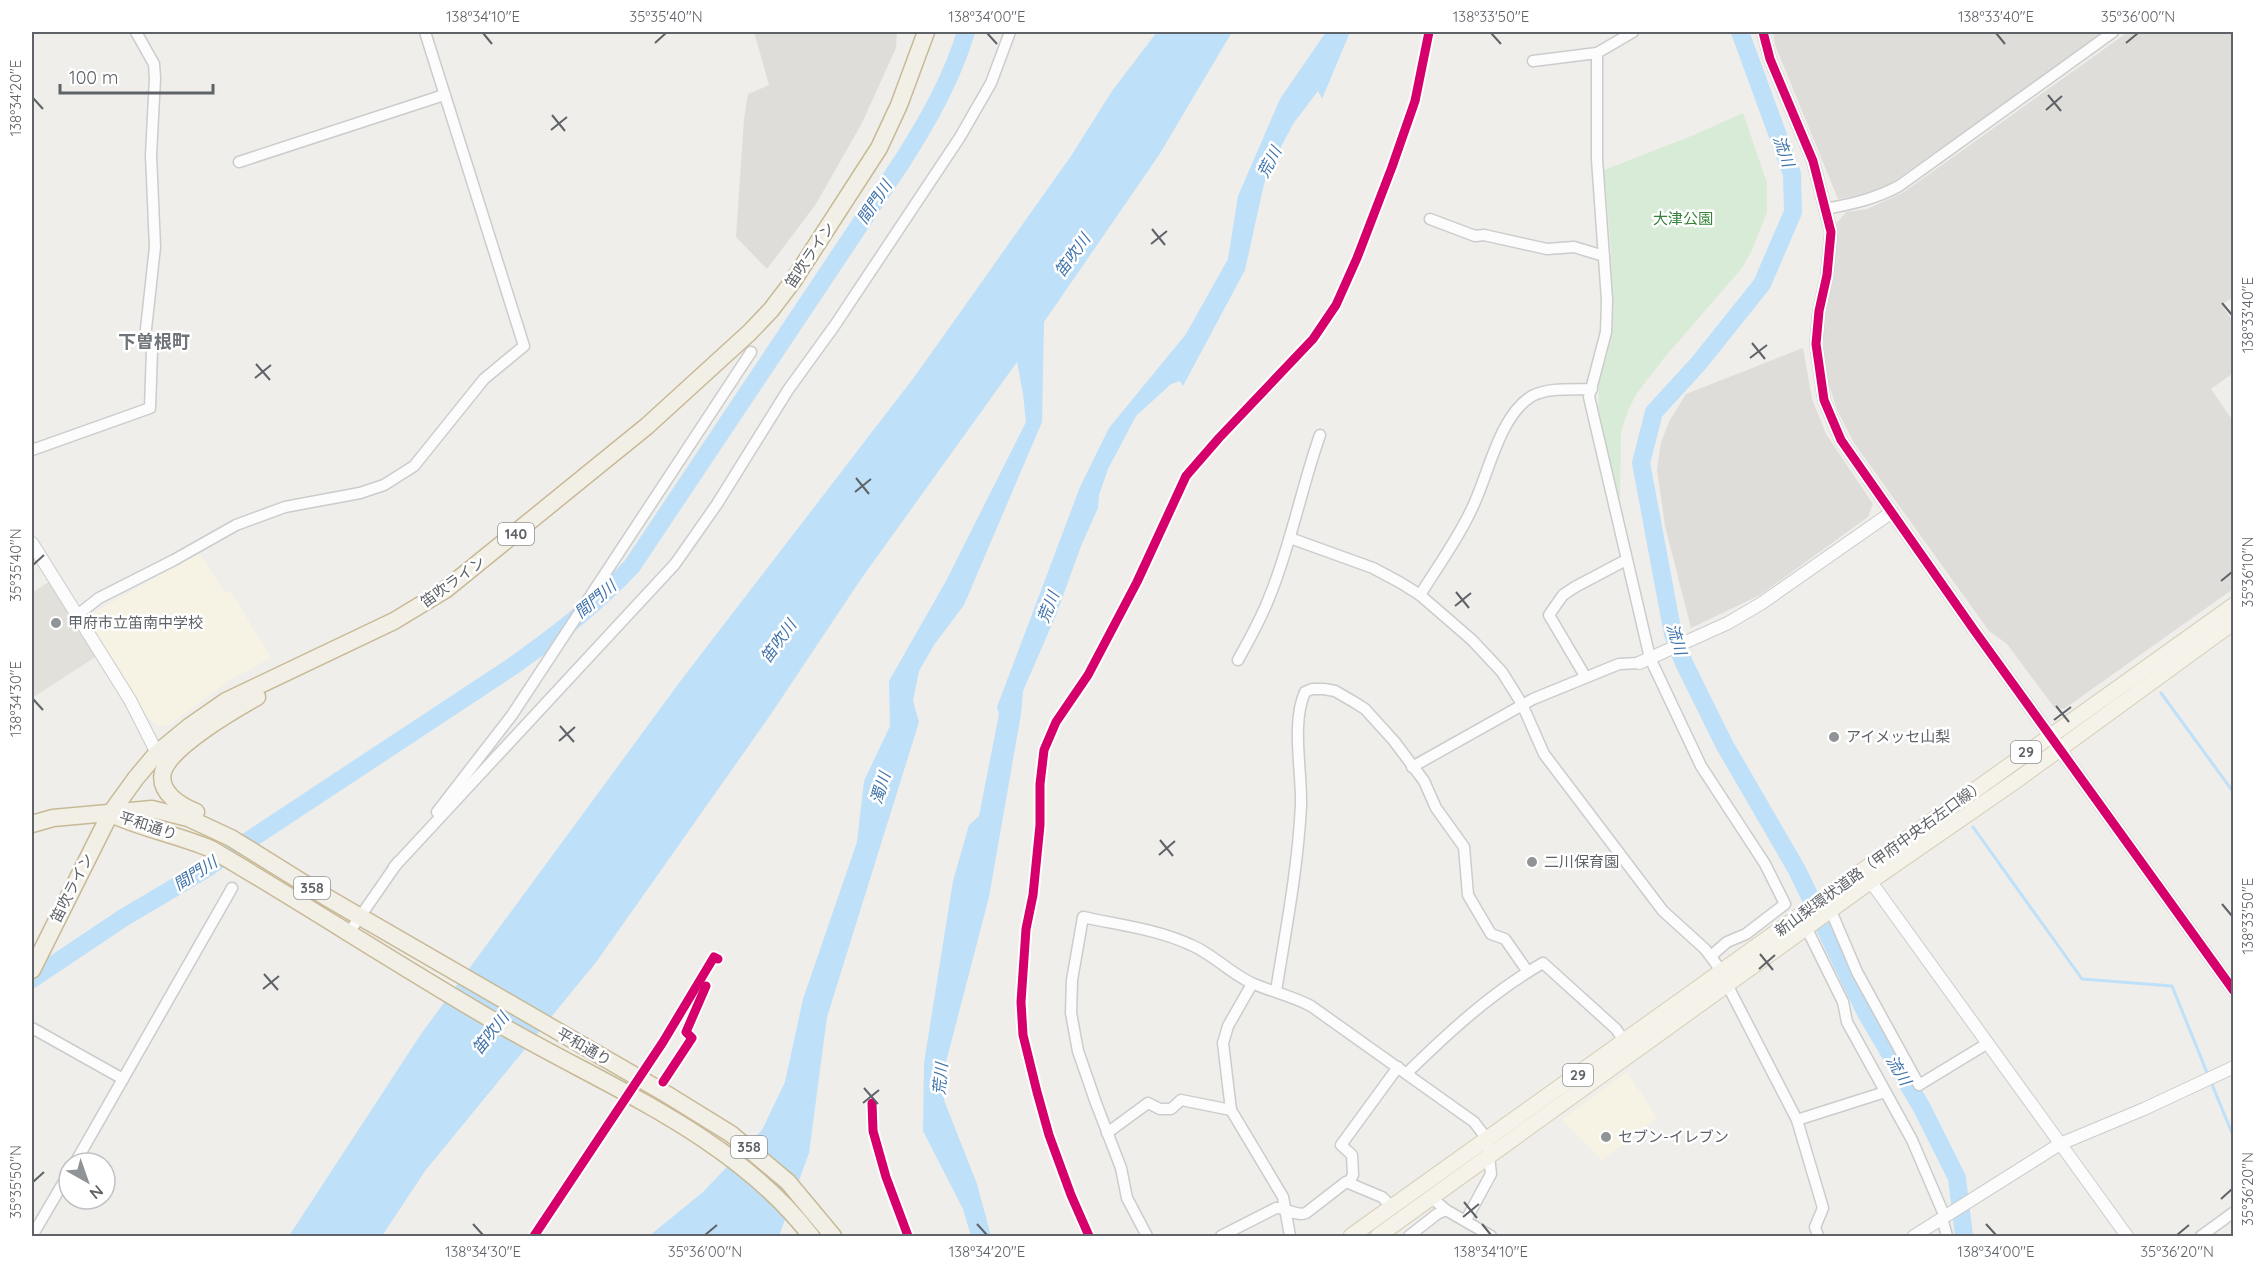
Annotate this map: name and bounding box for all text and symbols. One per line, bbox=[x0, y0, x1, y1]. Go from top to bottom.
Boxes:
text: 138°34'10"E bbox=[446, 7, 520, 26]
text: 35°35'40"N bbox=[629, 7, 703, 26]
text: 138°34'00"E bbox=[948, 7, 1026, 26]
text: 138°33'50"E bbox=[1453, 7, 1529, 26]
text: 138°33'40"E bbox=[1958, 7, 2034, 26]
text: 35°36'00"N bbox=[2101, 7, 2175, 26]
scale bar bbox=[60, 57, 213, 95]
text: 138°34'20"E bbox=[6, 60, 25, 136]
text: 100 m bbox=[69, 66, 118, 89]
water label: 流川 bbox=[1769, 133, 1800, 171]
water label: 荒川 bbox=[1253, 141, 1286, 181]
water label: 間門川 bbox=[852, 175, 897, 227]
park label: 大津公園 bbox=[1653, 209, 1713, 228]
street label: 笛吹ライン bbox=[781, 218, 838, 291]
water label: 笛吹川 bbox=[1050, 228, 1095, 280]
text: 138°33'40"E bbox=[2238, 277, 2257, 353]
district label: 下曽根町 bbox=[118, 330, 190, 353]
road number: 140 bbox=[498, 523, 534, 545]
text: 35°35'40"N bbox=[6, 528, 25, 602]
text: 35°36'10"N bbox=[2238, 537, 2257, 607]
street label: 笛吹ライン bbox=[417, 552, 489, 611]
water label: 間門川 bbox=[570, 575, 621, 622]
water label: 荒川 bbox=[1033, 587, 1064, 626]
place label: 甲府市立笛南中学校 bbox=[68, 613, 203, 632]
water label: 笛吹川 bbox=[756, 614, 801, 666]
marker: 甲府市立笛南中学校 bbox=[49, 616, 63, 630]
water label: 流川 bbox=[1663, 621, 1692, 659]
text: 138°34'30"E bbox=[6, 661, 25, 737]
place label: アイメッセ山梨 bbox=[1846, 727, 1950, 746]
marker: アイメッセ山梨 bbox=[1827, 730, 1841, 744]
road number: 29 bbox=[2011, 741, 2041, 763]
water label: 濁川 bbox=[866, 768, 895, 806]
street label: 新山梨環状道路（甲府中央右左口線） bbox=[1771, 775, 1988, 940]
street label: 平和通り bbox=[117, 807, 180, 844]
street label: 笛吹ライン bbox=[46, 850, 97, 926]
water label: 間門川 bbox=[169, 850, 222, 894]
place label: 二川保育園 bbox=[1544, 852, 1619, 871]
marker: 二川保育園 bbox=[1525, 855, 1539, 869]
road number: 358 bbox=[294, 877, 330, 899]
text: 138°33'50"E bbox=[2238, 878, 2257, 954]
water label: 笛吹川 bbox=[467, 1006, 514, 1058]
street label: 平和通り bbox=[554, 1023, 615, 1070]
water label: 流川 bbox=[1882, 1051, 1917, 1091]
water label: 荒川 bbox=[929, 1060, 952, 1096]
road number: 29 bbox=[1563, 1064, 1593, 1086]
place label: セブン-イレブン bbox=[1618, 1127, 1729, 1146]
marker: セブン-イレブン bbox=[1599, 1130, 1613, 1144]
road number: 358 bbox=[731, 1136, 767, 1158]
text: 35°35'50"N bbox=[6, 1145, 25, 1219]
north arrow bbox=[57, 1151, 117, 1211]
text: 35°36'20"N bbox=[2238, 1152, 2257, 1226]
text: N bbox=[86, 1181, 108, 1204]
text: 138°34'30"E bbox=[445, 1242, 521, 1261]
text: 35°36'00"N bbox=[668, 1242, 742, 1261]
text: 138°34'20"E bbox=[949, 1242, 1025, 1261]
text: 138°34'10"E bbox=[1454, 1242, 1528, 1261]
text: 138°34'00"E bbox=[1957, 1242, 2035, 1261]
text: 35°36'20"N bbox=[2140, 1242, 2214, 1261]

